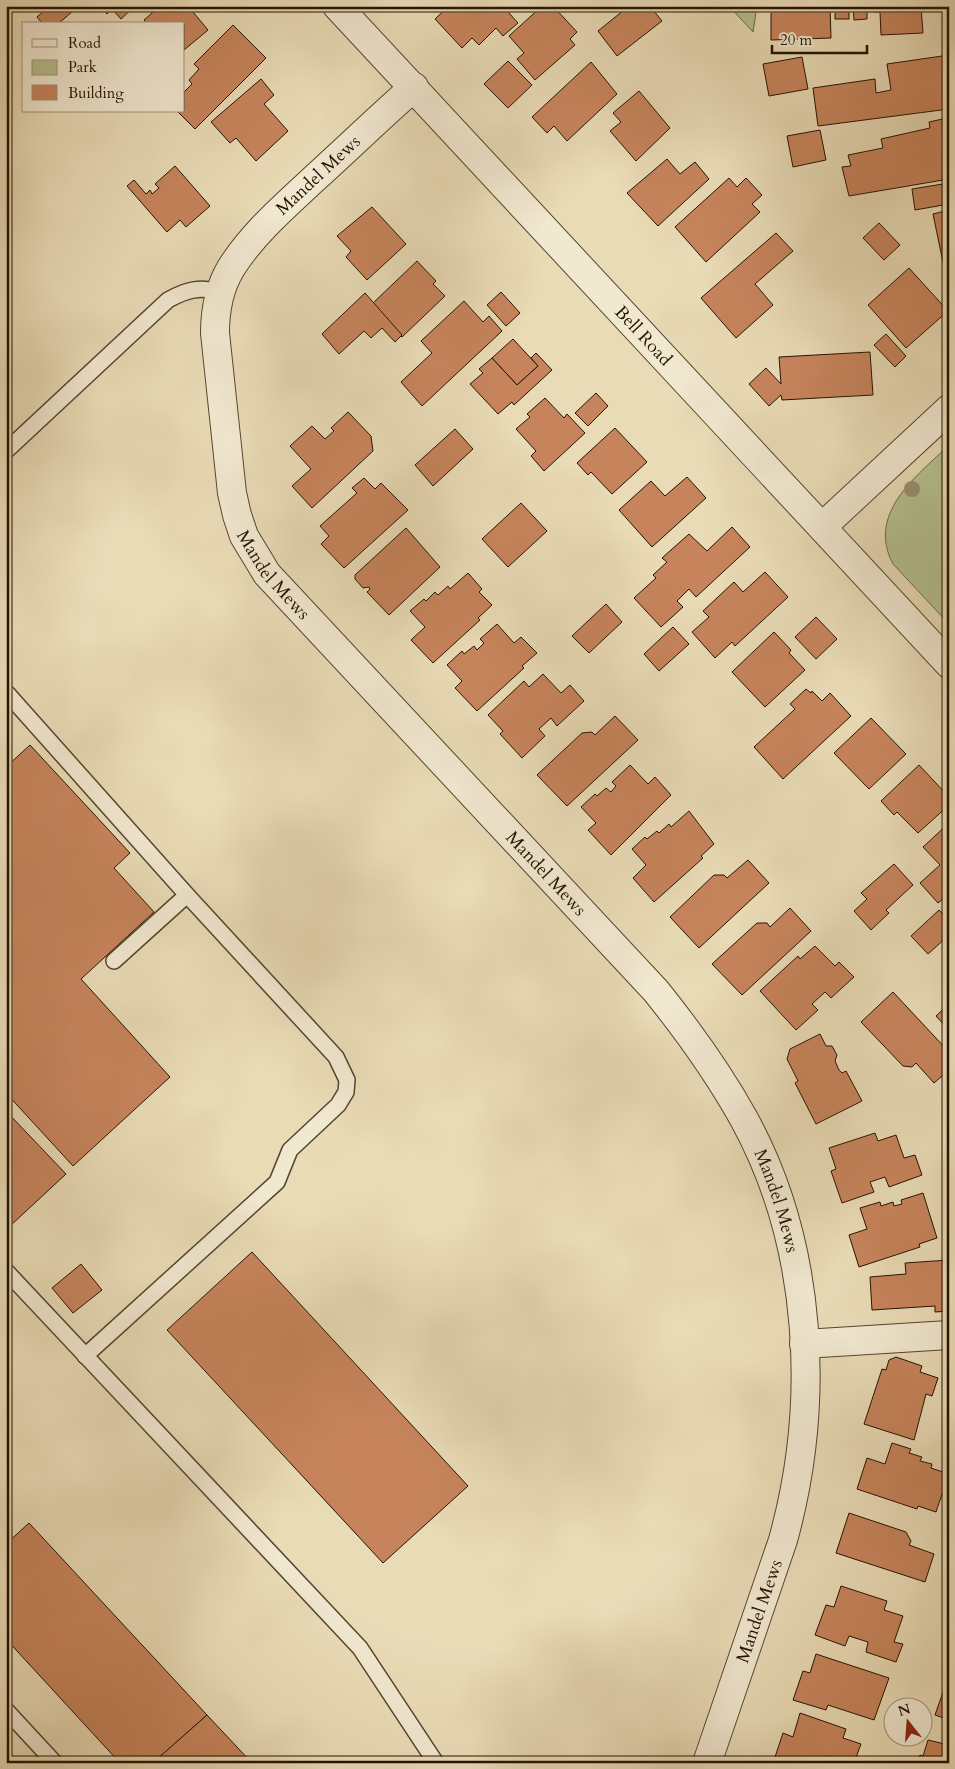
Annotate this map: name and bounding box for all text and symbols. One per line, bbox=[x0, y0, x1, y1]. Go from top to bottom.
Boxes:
legend bbox=[22, 22, 185, 112]
scale bar bbox=[772, 22, 868, 54]
text: 20 m bbox=[780, 30, 812, 50]
text: Road bbox=[68, 33, 101, 53]
text: Park bbox=[68, 57, 97, 77]
text: Building bbox=[68, 83, 124, 103]
street label: Mandel Mews bbox=[270, 129, 366, 221]
street label: Bell Road bbox=[609, 300, 678, 372]
street label: Mandel Mews bbox=[230, 525, 315, 625]
street label: Mandel Mews bbox=[500, 826, 592, 922]
street label: Mandel Mews bbox=[748, 1145, 805, 1255]
street label: Mandel Mews bbox=[730, 1556, 789, 1666]
north arrow bbox=[882, 1696, 932, 1746]
text: N bbox=[896, 1699, 913, 1721]

